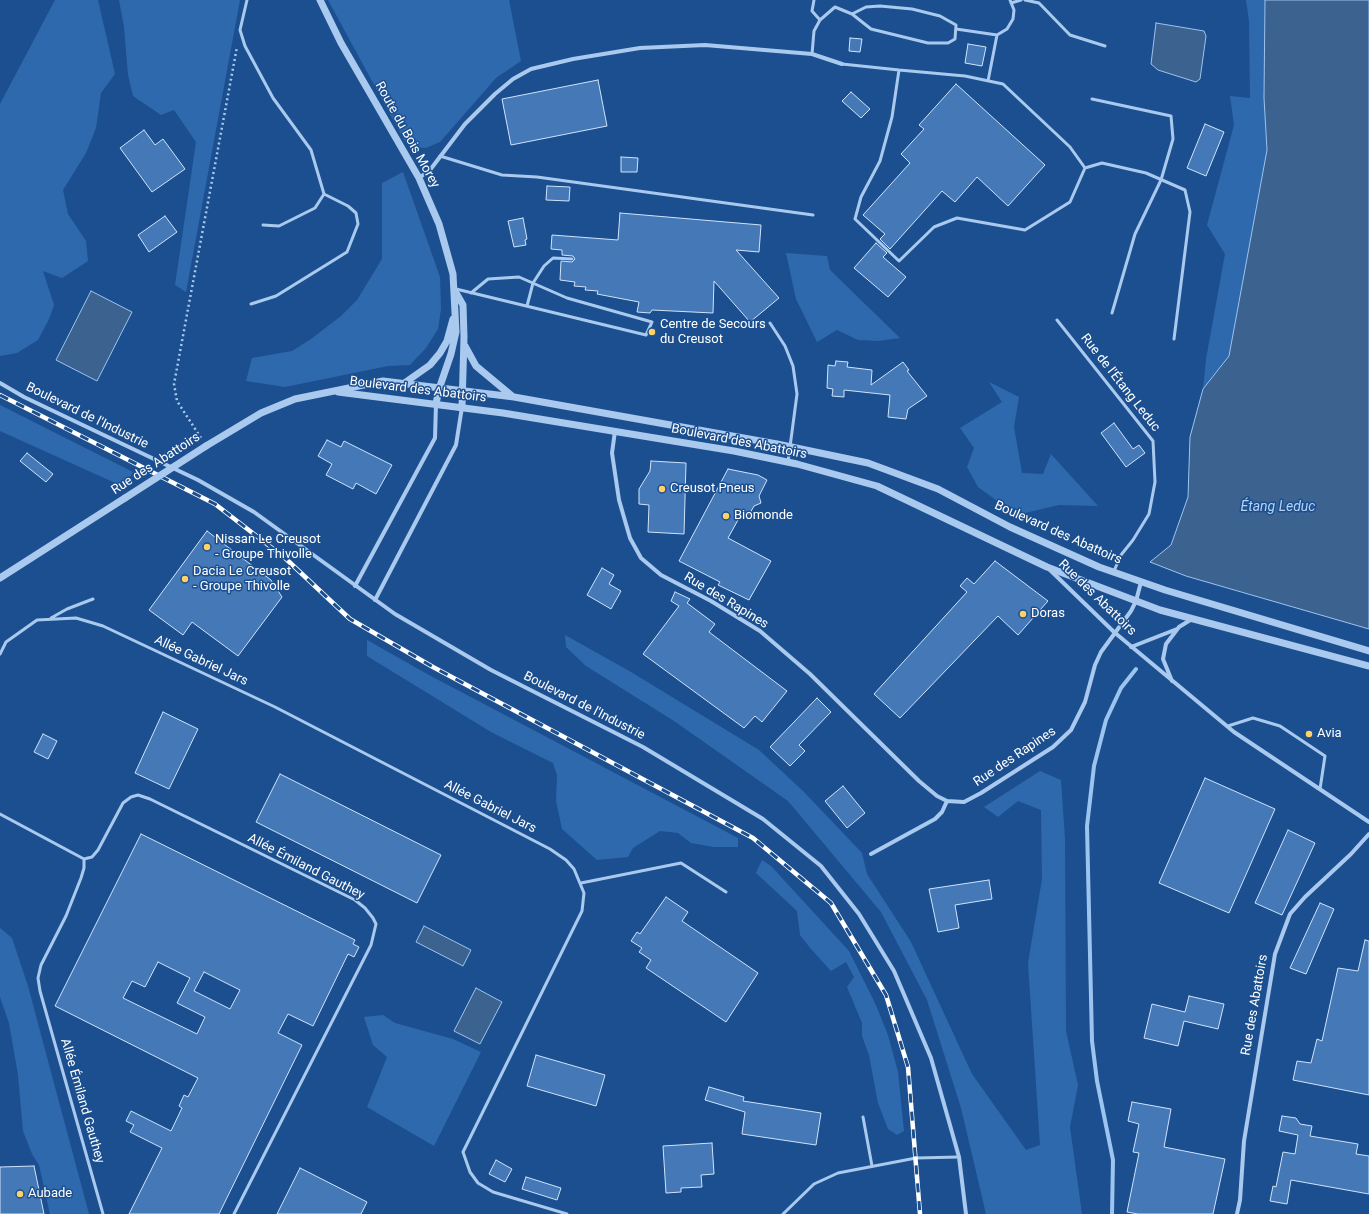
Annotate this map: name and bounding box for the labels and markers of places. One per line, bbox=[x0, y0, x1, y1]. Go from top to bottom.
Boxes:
place label: Centre de Secours du Creusot bbox=[660, 317, 766, 348]
marker: Centre de Secours du Creusot bbox=[647, 327, 657, 337]
place label: Creusot Pneus bbox=[670, 481, 755, 497]
marker: Creusot Pneus bbox=[657, 484, 667, 494]
place label: Biomonde bbox=[734, 508, 793, 524]
marker: Biomonde bbox=[721, 511, 731, 521]
place label: Nissan Le Creusot - Groupe Thivolle bbox=[215, 532, 321, 563]
marker: Nissan Le Creusot - Groupe Thivolle bbox=[202, 542, 212, 552]
place label: Dacia Le Creusot - Groupe Thivolle bbox=[193, 564, 291, 595]
marker: Dacia Le Creusot - Groupe Thivolle bbox=[180, 574, 190, 584]
place label: Doras bbox=[1031, 606, 1065, 622]
marker: Doras bbox=[1018, 609, 1028, 619]
place label: Avia bbox=[1317, 726, 1342, 742]
marker: Avia bbox=[1304, 729, 1314, 739]
place label: Aubade bbox=[28, 1186, 72, 1202]
marker: Aubade bbox=[15, 1189, 25, 1199]

